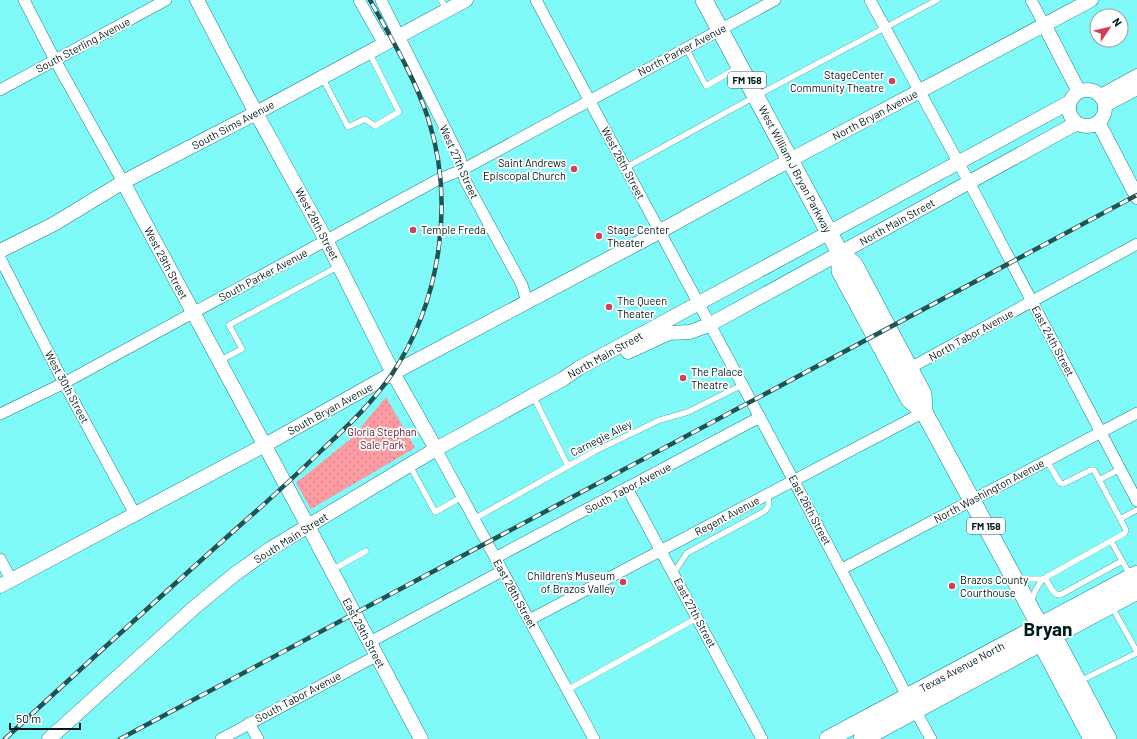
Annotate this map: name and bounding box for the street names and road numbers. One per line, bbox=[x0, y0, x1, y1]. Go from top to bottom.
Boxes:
street label: South Sterling Avenue bbox=[33, 14, 132, 75]
street label: North Parker Avenue bbox=[635, 21, 728, 78]
road number: FM 158 bbox=[728, 72, 766, 88]
street label: North Bryan Avenue bbox=[830, 87, 920, 143]
street label: South Sims Avenue bbox=[189, 97, 276, 152]
street label: West William J Bryan Parkway bbox=[756, 103, 835, 235]
street label: West 27th Street bbox=[437, 123, 482, 201]
street label: West 26th Street bbox=[599, 124, 648, 201]
street label: West 28th Street bbox=[293, 185, 342, 262]
street label: North Main Street bbox=[857, 195, 937, 248]
street label: West 29th Street bbox=[142, 224, 191, 301]
street label: South Parker Avenue bbox=[216, 246, 310, 304]
street label: East 24th Street bbox=[1029, 303, 1077, 378]
street label: North Tabor Avenue bbox=[926, 306, 1015, 363]
street label: North Main Street bbox=[565, 328, 645, 381]
street label: West 30th Street bbox=[43, 348, 92, 425]
street label: South Bryan Avenue bbox=[285, 380, 375, 437]
street label: Carnegie Alley bbox=[568, 417, 634, 459]
street label: North Washington Avenue bbox=[931, 456, 1046, 525]
street label: South Tabor Avenue bbox=[583, 459, 673, 516]
street label: East 26th Street bbox=[787, 473, 834, 547]
street label: Regent Avenue bbox=[692, 493, 761, 538]
street label: South Main Street bbox=[251, 510, 330, 566]
road number: FM 158 bbox=[967, 518, 1005, 534]
street label: East 28th Street bbox=[491, 557, 540, 631]
street label: East 27th Street bbox=[672, 576, 719, 650]
street label: East 29th Street bbox=[340, 595, 388, 670]
street label: Texas Avenue North bbox=[917, 639, 1006, 694]
street label: South Tabor Avenue bbox=[253, 668, 343, 725]

